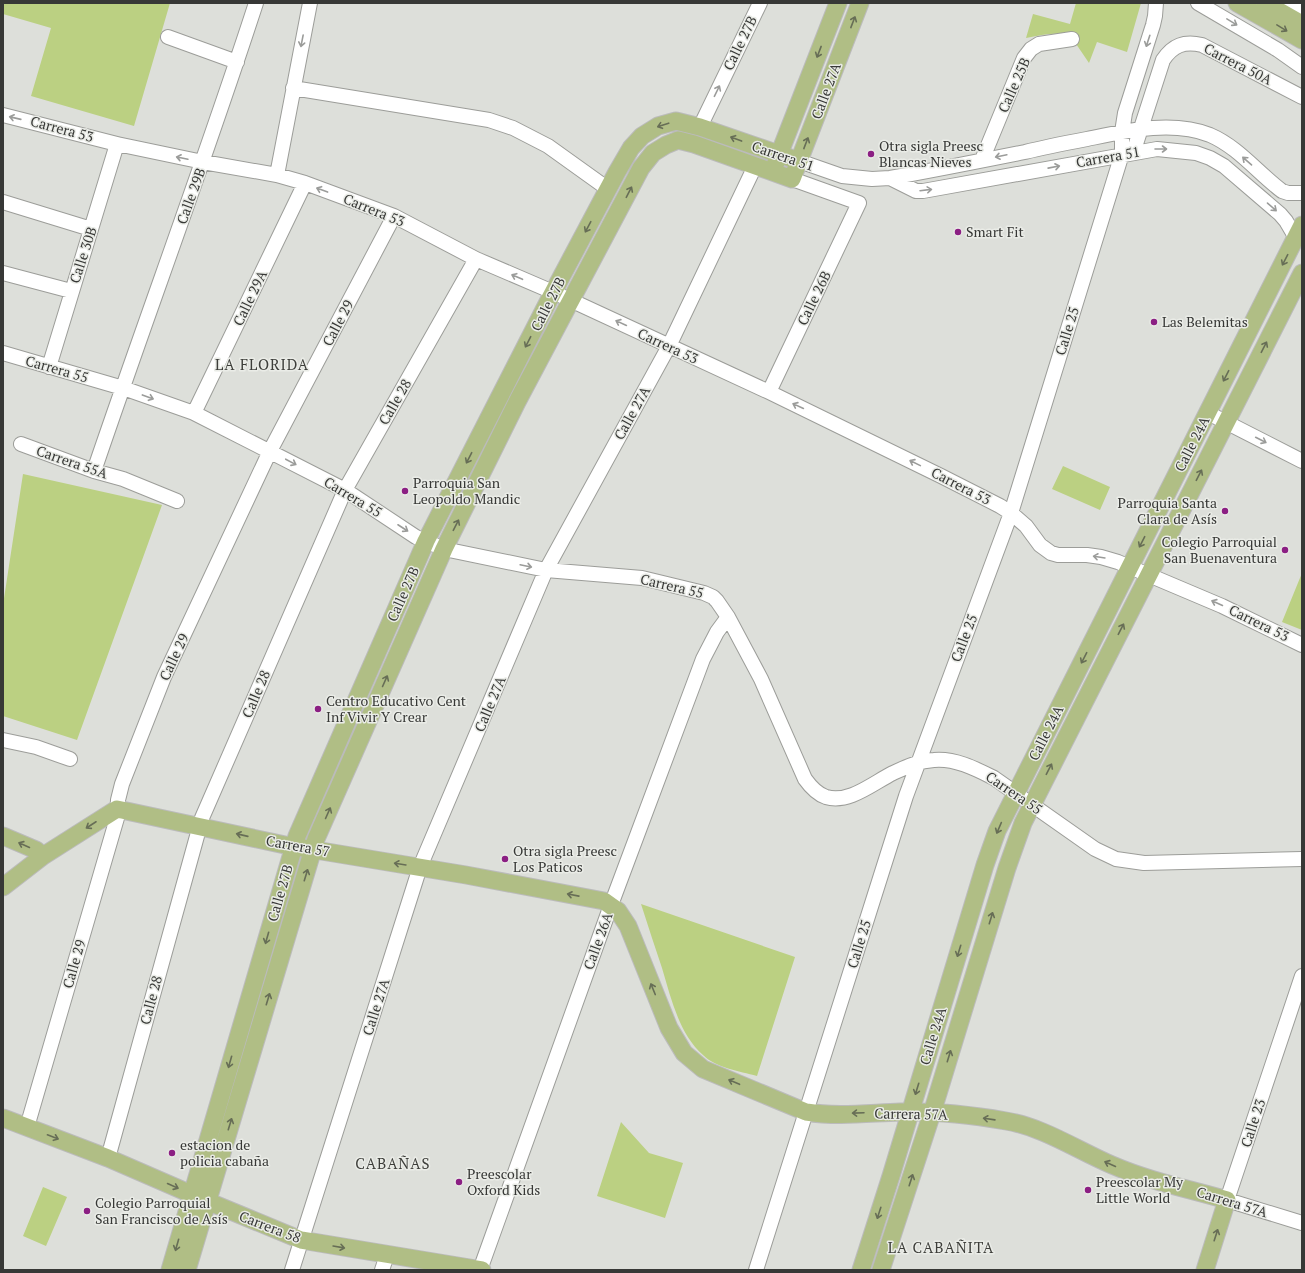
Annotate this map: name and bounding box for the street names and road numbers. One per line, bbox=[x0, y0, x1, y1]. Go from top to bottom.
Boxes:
street label: Calle 27B bbox=[718, 12, 761, 73]
street label: Carrera 50A bbox=[1201, 38, 1276, 89]
street label: Calle 25B bbox=[993, 54, 1034, 115]
street label: Calle 27A bbox=[806, 60, 845, 122]
street label: Carrera 53 bbox=[28, 111, 96, 146]
street label: Carrera 51 bbox=[750, 136, 817, 175]
street label: Carrera 51 bbox=[1074, 142, 1141, 171]
street label: Calle 29B bbox=[172, 165, 209, 227]
street label: Carrera 53 bbox=[341, 189, 408, 230]
street label: Calle 30B bbox=[64, 224, 101, 286]
street label: Calle 29A bbox=[228, 267, 271, 329]
street label: Calle 26B bbox=[792, 267, 835, 328]
street label: Calle 27B bbox=[526, 273, 569, 334]
street label: Calle 29 bbox=[317, 296, 358, 349]
street label: Calle 25 bbox=[1050, 304, 1083, 357]
street label: Carrera 53 bbox=[635, 323, 702, 368]
street label: Carrera 55 bbox=[23, 350, 91, 387]
street label: Calle 28 bbox=[374, 375, 415, 428]
street label: Calle 27A bbox=[609, 382, 654, 443]
street label: Calle 24A bbox=[1170, 413, 1214, 475]
street label: Carrera 55A bbox=[34, 440, 111, 483]
street label: Carrera 53 bbox=[928, 462, 994, 509]
street label: Carrera 55 bbox=[321, 472, 386, 521]
street label: Calle 27B bbox=[382, 563, 423, 624]
street label: Carrera 55 bbox=[638, 569, 706, 602]
street label: Carrera 53 bbox=[1226, 600, 1292, 645]
street label: Calle 25 bbox=[946, 611, 981, 665]
street label: Calle 29 bbox=[154, 630, 193, 683]
street label: Calle 28 bbox=[237, 667, 274, 720]
street label: Calle 27A bbox=[469, 673, 510, 734]
street label: Calle 24A bbox=[1024, 702, 1068, 764]
street label: Carrera 55 bbox=[982, 767, 1046, 819]
street label: Carrera 57 bbox=[265, 831, 332, 860]
street label: Calle 27B bbox=[262, 862, 297, 924]
street label: Calle 26A bbox=[578, 909, 617, 972]
street label: Calle 25 bbox=[842, 917, 875, 970]
street label: Calle 29 bbox=[58, 937, 90, 990]
street label: Calle 28 bbox=[135, 973, 166, 1026]
street label: Calle 27A bbox=[357, 976, 394, 1038]
street label: Calle 24A bbox=[915, 1004, 950, 1067]
street label: Calle 23 bbox=[1236, 1096, 1269, 1150]
street label: Carrera 57A bbox=[874, 1103, 948, 1124]
street label: Carrera 57A bbox=[1194, 1182, 1270, 1221]
street label: Carrera 58 bbox=[237, 1206, 304, 1247]

